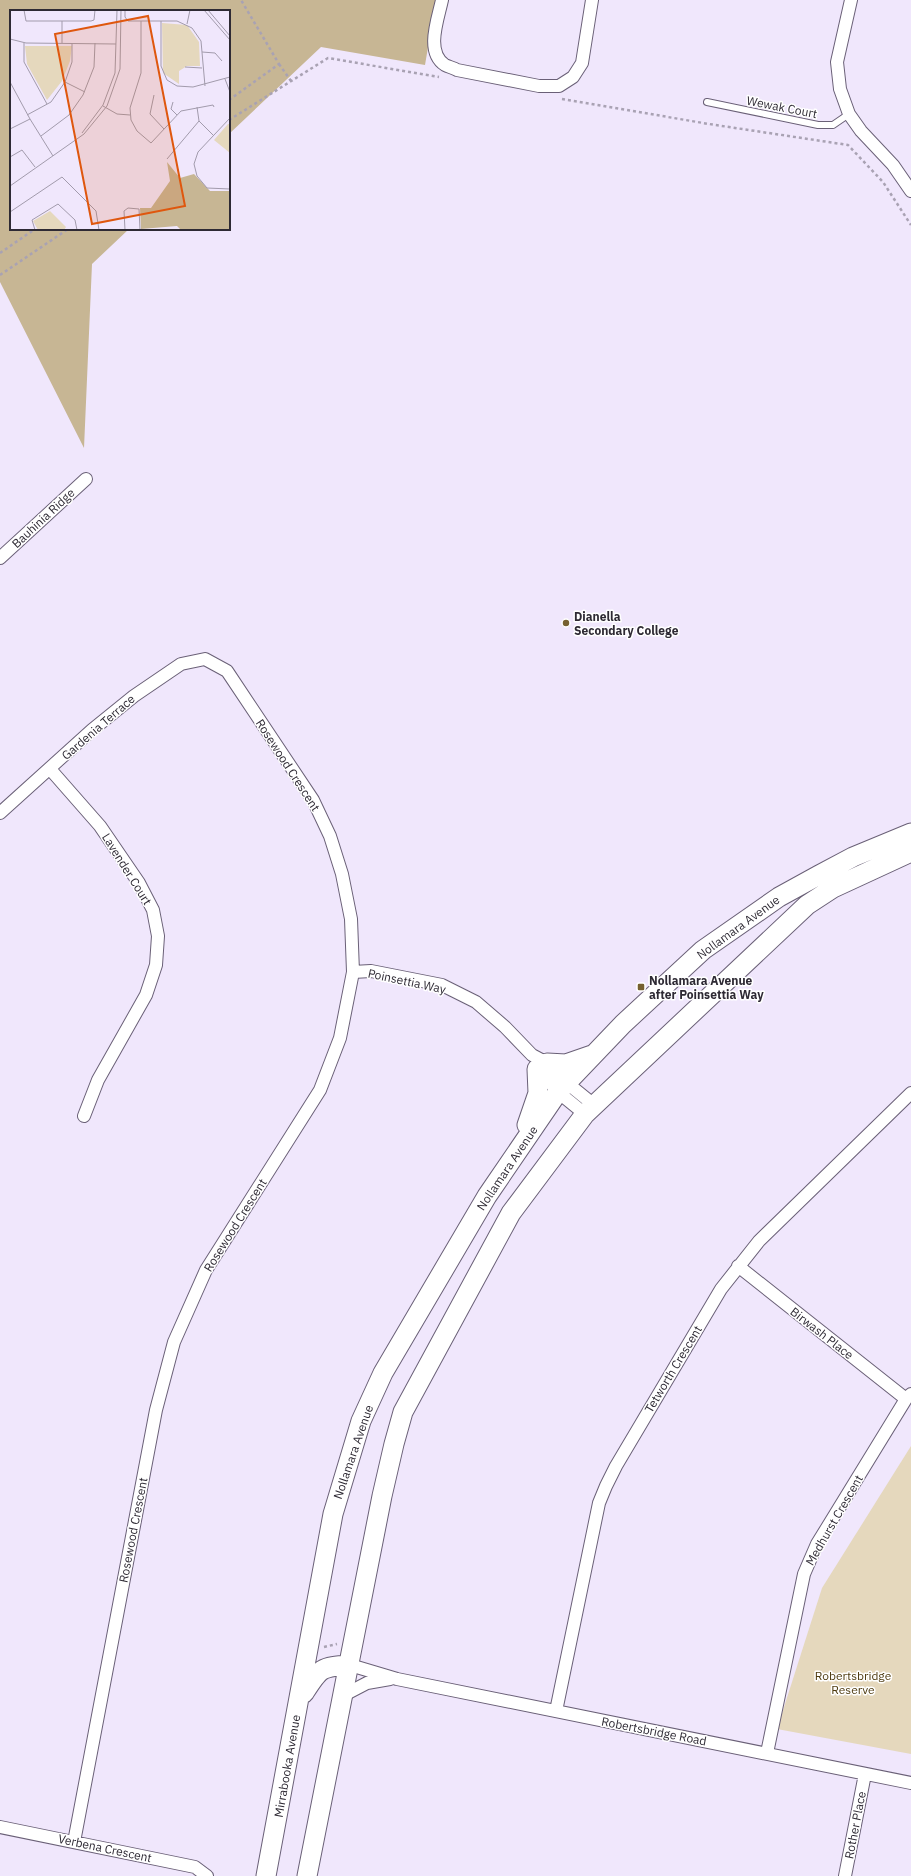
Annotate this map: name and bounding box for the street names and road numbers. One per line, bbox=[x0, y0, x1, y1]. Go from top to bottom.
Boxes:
street label: Wewak Court bbox=[746, 93, 818, 121]
street label: Bauhinia Ridge bbox=[8, 485, 78, 551]
street label: Gardenia Terrace bbox=[58, 691, 138, 763]
street label: Rosewood Crescent bbox=[253, 716, 323, 814]
street label: Lavender Court bbox=[99, 830, 155, 908]
street label: Nollamara Avenue bbox=[694, 892, 783, 962]
street label: Poinsettia Way bbox=[367, 965, 447, 997]
street label: Nollamara Avenue bbox=[473, 1123, 541, 1213]
street label: Rosewood Crescent bbox=[200, 1176, 270, 1274]
street label: Birwash Place bbox=[788, 1304, 857, 1362]
street label: Tetworth Crescent bbox=[641, 1323, 705, 1415]
street label: Nollamara Avenue bbox=[330, 1403, 376, 1501]
street label: Medhurst Crescent bbox=[802, 1472, 866, 1568]
street label: Rosewood Crescent bbox=[115, 1476, 151, 1584]
street label: Mirrabooka Avenue bbox=[271, 1713, 303, 1818]
street label: Robertsbridge Road bbox=[600, 1713, 708, 1749]
street label: Rother Place bbox=[841, 1790, 869, 1860]
street label: Verbena Crescent bbox=[57, 1831, 153, 1865]

